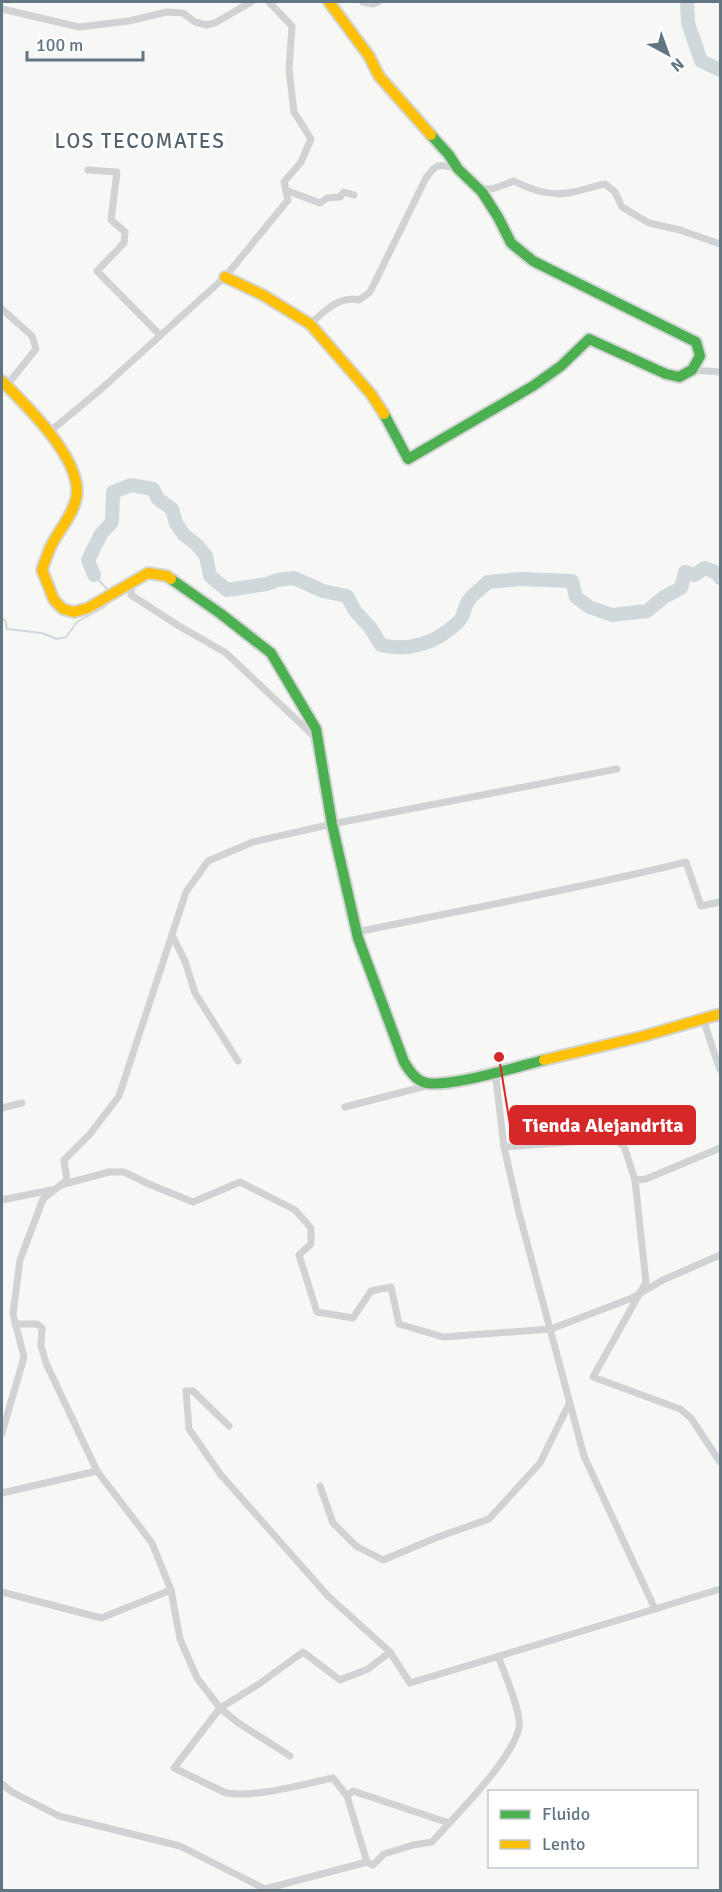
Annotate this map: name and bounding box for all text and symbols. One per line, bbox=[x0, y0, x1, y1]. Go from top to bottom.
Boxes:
scale bar bbox=[27, 24, 142, 62]
north arrow bbox=[638, 24, 698, 84]
text: 100 m bbox=[36, 34, 83, 56]
text: N bbox=[666, 53, 688, 76]
district label: LOS TECOMATES bbox=[55, 128, 225, 154]
callout: Tienda Alejandrita bbox=[510, 1106, 695, 1144]
text: Tienda Alejandrita bbox=[523, 1113, 684, 1138]
legend bbox=[488, 1790, 698, 1868]
text: Fluido bbox=[542, 1803, 590, 1825]
text: Lento bbox=[542, 1833, 585, 1855]

